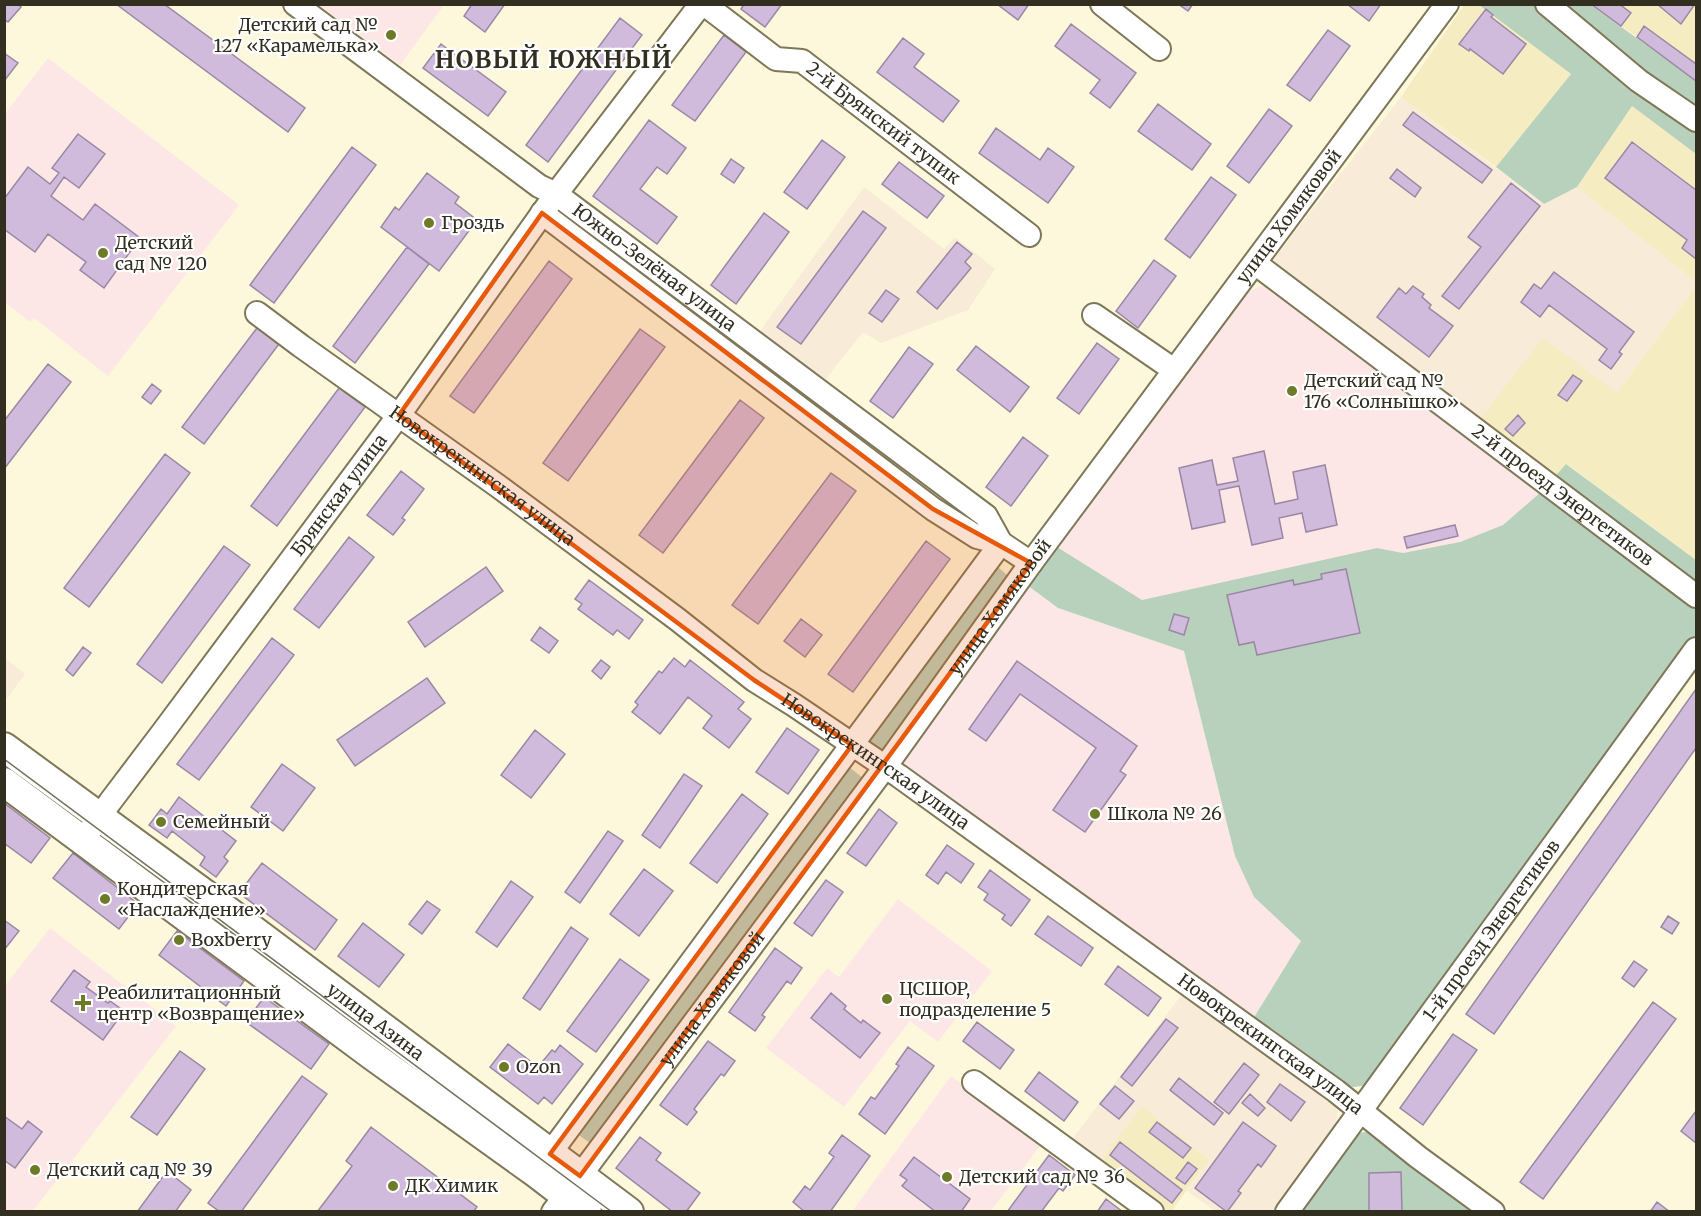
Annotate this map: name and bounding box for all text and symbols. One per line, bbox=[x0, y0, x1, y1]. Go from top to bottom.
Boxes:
place label: Детский сад № 127 «Карамелька» bbox=[214, 13, 379, 57]
marker: Детский сад № 127 «Карамелька» bbox=[384, 28, 398, 42]
district label: НОВЫЙ ЮЖНЫЙ bbox=[435, 44, 673, 75]
street label: 2-й Брянский тупик bbox=[802, 56, 966, 190]
street label: улица Хомяковой bbox=[1231, 144, 1346, 288]
street label: Южно-Зелёная улица bbox=[568, 198, 741, 336]
place label: Гроздь bbox=[441, 211, 504, 234]
marker: Гроздь bbox=[422, 216, 436, 230]
place label: Детский сад № 120 bbox=[115, 231, 207, 275]
marker: Детский сад № 120 bbox=[96, 246, 110, 260]
place label: Детский сад № 176 «Солнышко» bbox=[1304, 369, 1459, 413]
marker: Детский сад № 176 «Солнышко» bbox=[1285, 384, 1299, 398]
street label: Новокрекингская улица bbox=[385, 401, 580, 551]
street label: 2-й проезд Энергетиков bbox=[1467, 419, 1659, 571]
street label: Брянская улица bbox=[286, 429, 392, 561]
street label: улица Хомяковой bbox=[943, 534, 1056, 679]
street label: Новокрекингская улица bbox=[777, 688, 975, 834]
place label: Школа № 26 bbox=[1107, 802, 1222, 825]
marker: Школа № 26 bbox=[1088, 807, 1102, 821]
place label: Семейный bbox=[173, 810, 270, 833]
marker: Семейный bbox=[154, 815, 168, 829]
street label: 1-й проезд Энергетиков bbox=[1417, 834, 1565, 1025]
place label: Кондитерская «Наслаждение» bbox=[117, 877, 266, 921]
marker: Кондитерская «Наслаждение» bbox=[98, 892, 112, 906]
street label: улица Хомяковой bbox=[654, 927, 769, 1070]
place label: Boxberry bbox=[191, 928, 272, 951]
marker: Boxberry bbox=[172, 933, 186, 947]
street label: Новокрекингская улица bbox=[1173, 969, 1368, 1120]
place label: ЦСШОР, подразделение 5 bbox=[899, 977, 1051, 1021]
street label: улица Азина bbox=[323, 978, 429, 1065]
place label: Реабилитационный центр «Возвращение» bbox=[97, 981, 305, 1025]
marker: ЦСШОР, подразделение 5 bbox=[880, 992, 894, 1006]
marker: Реабилитационный центр «Возвращение» bbox=[74, 994, 92, 1012]
place label: Ozon bbox=[516, 1055, 561, 1078]
marker: Ozon bbox=[497, 1060, 511, 1074]
place label: Детский сад № 39 bbox=[47, 1158, 213, 1181]
marker: Детский сад № 39 bbox=[28, 1163, 42, 1177]
place label: Детский сад № 36 bbox=[959, 1165, 1125, 1188]
marker: Детский сад № 36 bbox=[940, 1170, 954, 1184]
place label: ДК Химик bbox=[405, 1174, 499, 1197]
marker: ДК Химик bbox=[386, 1179, 400, 1193]

